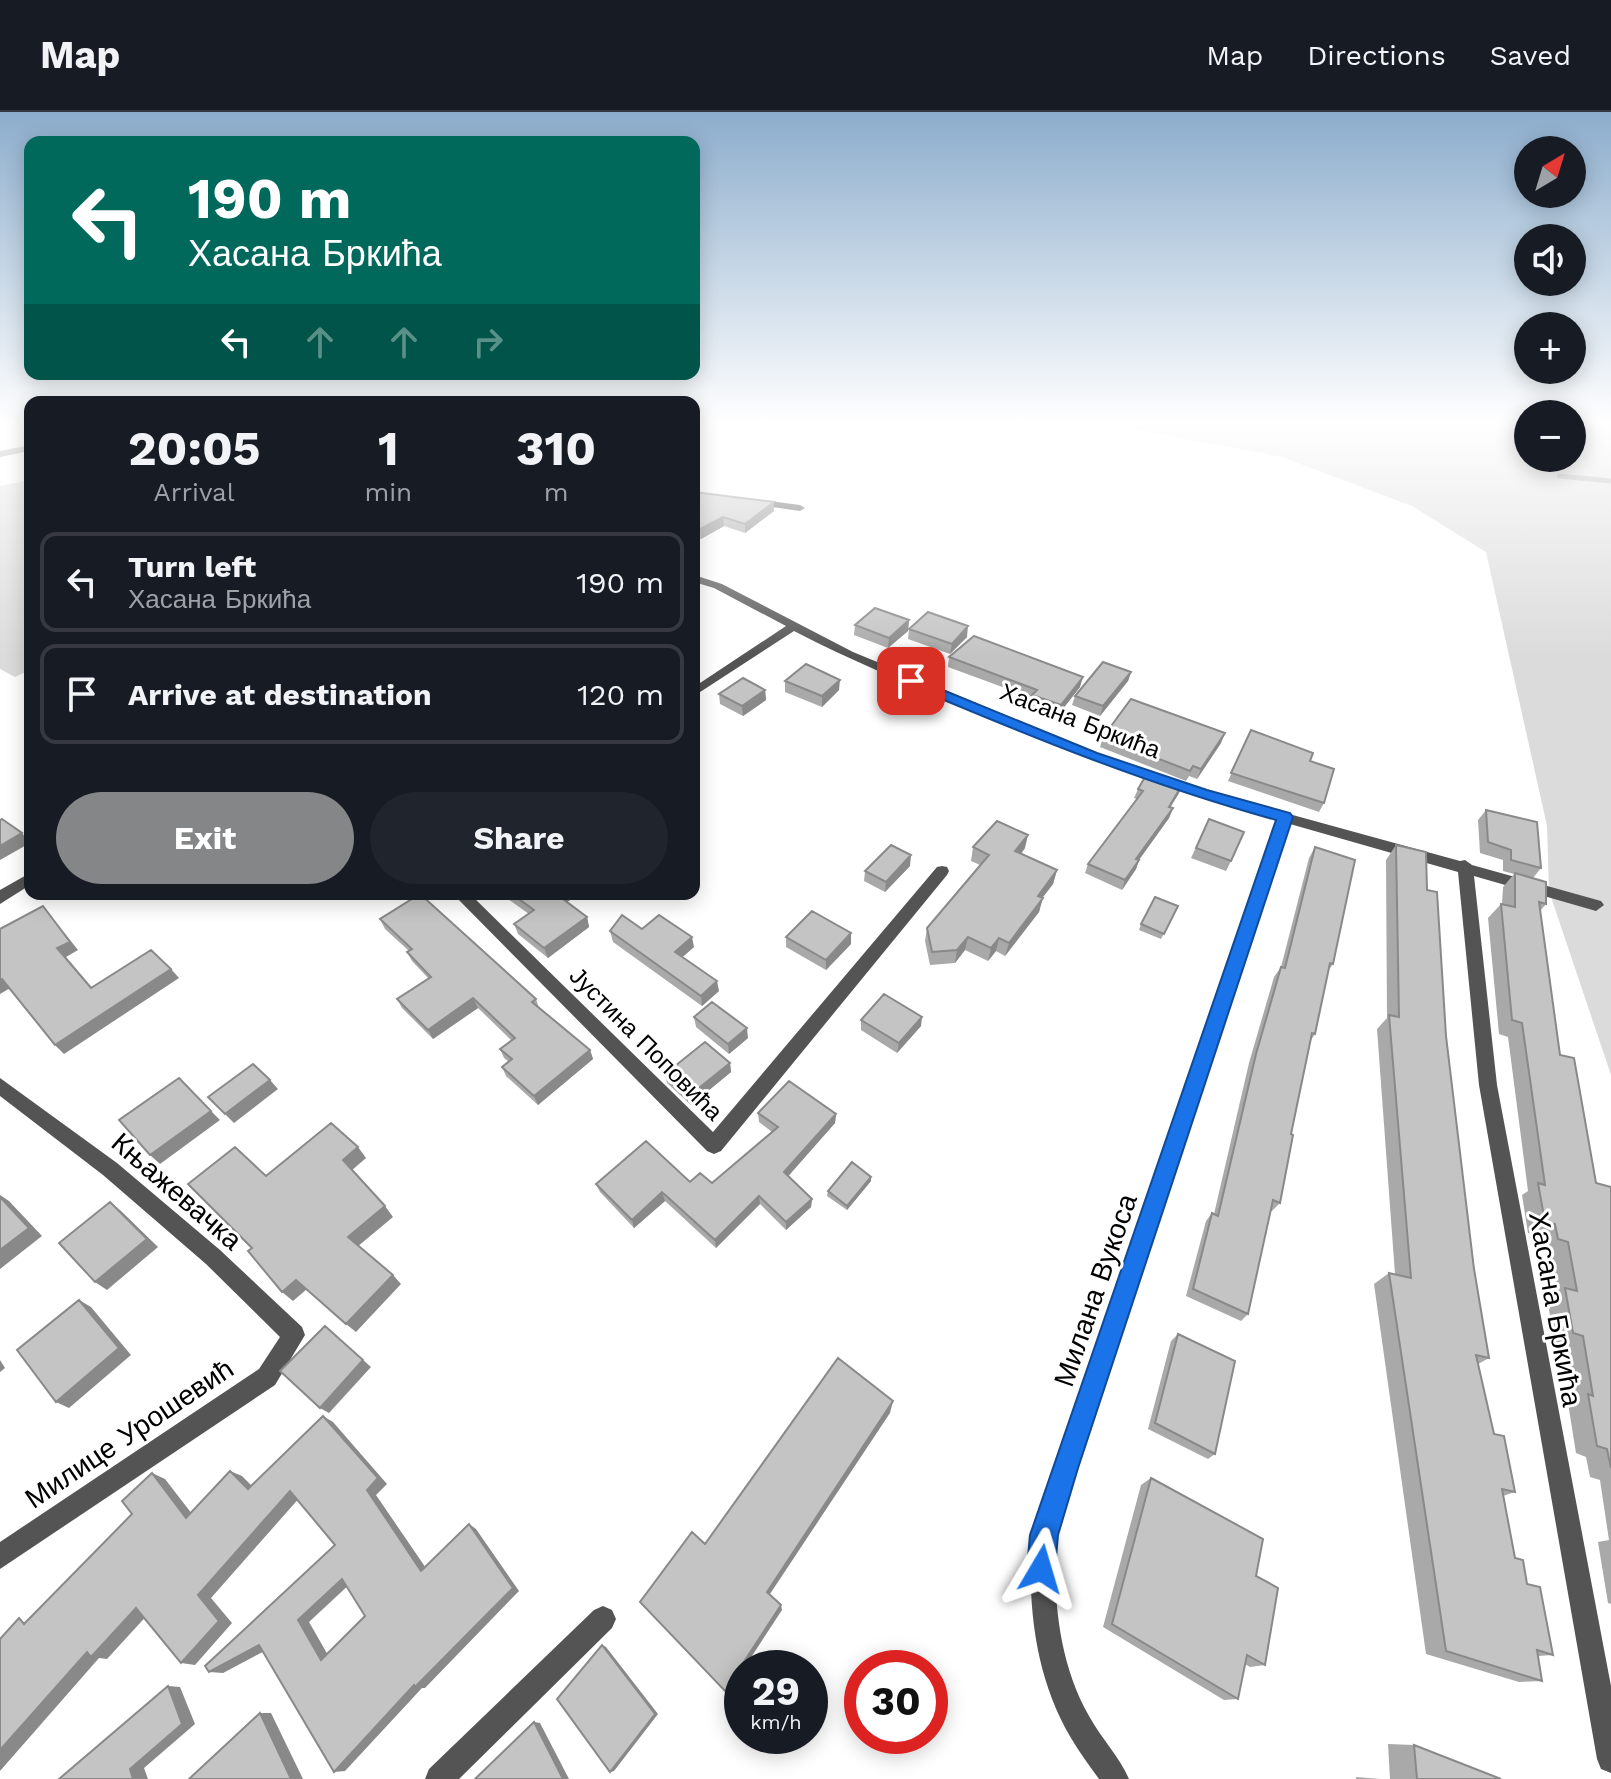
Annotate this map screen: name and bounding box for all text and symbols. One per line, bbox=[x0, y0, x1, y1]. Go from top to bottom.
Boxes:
text: Map bbox=[40, 33, 120, 77]
text: Map bbox=[1206, 39, 1263, 72]
text: Directions bbox=[1307, 39, 1446, 72]
text: Saved bbox=[1490, 39, 1571, 72]
north arrow bbox=[1514, 136, 1586, 208]
map controls bbox=[1514, 136, 1586, 472]
text: 190 m bbox=[188, 166, 351, 232]
icon: left bbox=[56, 168, 160, 272]
button: sound bbox=[1514, 224, 1586, 296]
text: Хасана Бркића bbox=[188, 233, 442, 275]
button: + bbox=[1514, 312, 1586, 384]
icon: left bbox=[214, 320, 258, 364]
icon: ahead bbox=[298, 320, 342, 364]
icon: ahead bbox=[382, 320, 426, 364]
icon: right bbox=[466, 320, 510, 364]
button: − bbox=[1514, 400, 1586, 472]
text: 20:05 bbox=[128, 420, 261, 477]
text: 1 bbox=[378, 420, 399, 477]
text: 310 bbox=[516, 420, 596, 477]
text: Arrival bbox=[154, 477, 235, 507]
text: min bbox=[364, 477, 412, 507]
text: m bbox=[544, 477, 568, 507]
text: Turn left bbox=[128, 549, 256, 584]
icon: left bbox=[60, 560, 104, 604]
text: 190 m bbox=[576, 565, 664, 600]
text: Хасана Бркића bbox=[128, 584, 311, 614]
pin bbox=[877, 647, 945, 715]
icon: arrive bbox=[889, 659, 933, 703]
icon: arrive bbox=[60, 672, 104, 716]
text: Arrive at destination bbox=[128, 677, 432, 712]
text: 120 m bbox=[577, 677, 664, 712]
street label: Хасана Бркића bbox=[996, 678, 1165, 765]
button: Exit bbox=[56, 792, 354, 884]
button: Share bbox=[370, 792, 668, 884]
street label: Јустина Поповића bbox=[564, 962, 729, 1127]
street label: Књажевачка bbox=[105, 1126, 249, 1257]
street label: Милана Вукоса bbox=[1047, 1189, 1144, 1391]
street label: Хасана Бркића bbox=[1522, 1209, 1589, 1410]
street label: Милице Урошевић bbox=[19, 1352, 239, 1515]
position arrow bbox=[999, 1527, 1083, 1611]
speed limit sign: 30 bbox=[844, 1650, 948, 1754]
text: 29 bbox=[752, 1668, 800, 1715]
text: km/h bbox=[750, 1710, 802, 1734]

